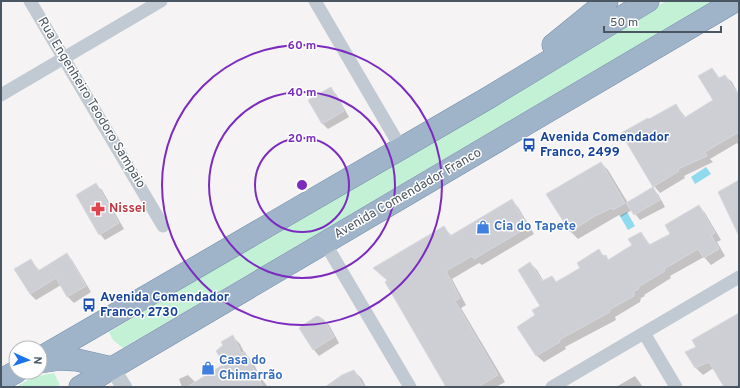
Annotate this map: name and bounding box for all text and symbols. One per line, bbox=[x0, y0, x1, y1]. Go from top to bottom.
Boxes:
scale bar bbox=[604, 8, 721, 34]
street label: Rua Engenheiro Teodoro Sampaio bbox=[34, 15, 148, 191]
text: 50 m bbox=[610, 15, 638, 31]
text: 60 m bbox=[288, 38, 316, 54]
text: 40 m bbox=[287, 85, 317, 101]
place label: Avenida Comendador Franco, 2499 bbox=[540, 130, 670, 161]
text: 20 m bbox=[288, 131, 316, 147]
bus stop icon: Avenida Comendador Franco, 2499 bbox=[521, 137, 537, 153]
street label: Avenida Comendador Franco bbox=[331, 145, 485, 243]
centre of rings bbox=[295, 178, 309, 192]
pharmacy icon: Nissei bbox=[90, 201, 106, 217]
place label: Nissei bbox=[109, 201, 146, 217]
shop icon: Cia do Tapete bbox=[475, 219, 491, 235]
place label: Cia do Tapete bbox=[494, 219, 576, 235]
place label: Avenida Comendador Franco, 2730 bbox=[100, 290, 230, 321]
bus stop icon: Avenida Comendador Franco, 2730 bbox=[81, 297, 97, 313]
north arrow bbox=[8, 340, 48, 380]
place label: Casa do Chimarrão bbox=[219, 353, 283, 384]
text: N bbox=[30, 356, 44, 365]
shop icon: Casa do Chimarrão bbox=[200, 360, 216, 376]

